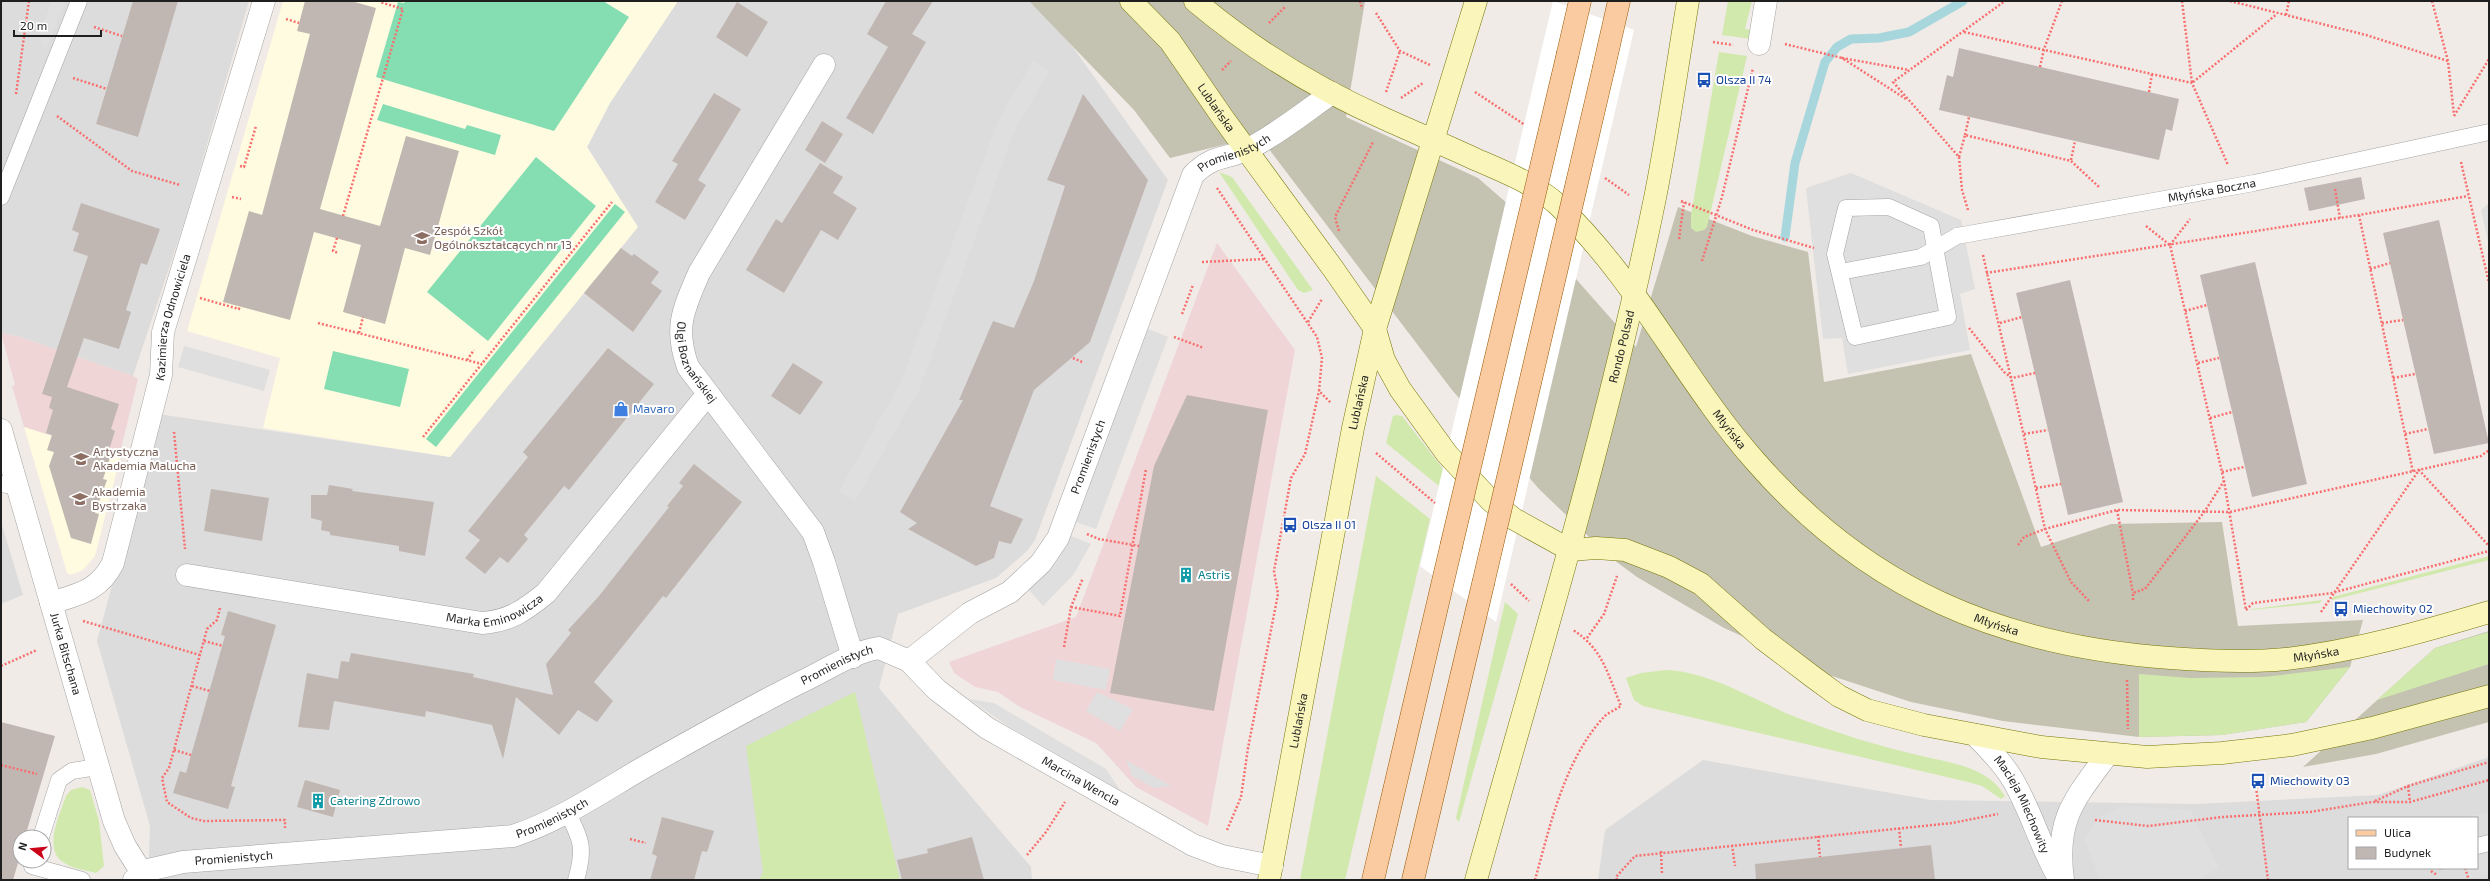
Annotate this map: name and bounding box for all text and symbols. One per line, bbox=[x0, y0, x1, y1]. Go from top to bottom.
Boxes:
scale bar bbox=[14, 12, 101, 38]
text: 20 m bbox=[20, 18, 47, 32]
bus stop icon: Olsza II 74 bbox=[1695, 71, 1713, 89]
place label: Olsza II 74 bbox=[1716, 72, 1772, 86]
street label: Lublańska bbox=[1195, 80, 1239, 134]
street label: Promienistych bbox=[1194, 130, 1273, 174]
street label: Młyńska Boczna bbox=[2167, 175, 2257, 204]
place label: Zespół Szkół Ogólnokształcących nr 13 bbox=[434, 223, 572, 251]
school or university icon: Zespół Szkół Ogólnokształcących nr 13 bbox=[413, 229, 431, 247]
street label: Kazimierza Odnowiciela bbox=[152, 252, 192, 382]
street label: Rondo Polsad bbox=[1605, 309, 1636, 384]
street label: Olgi Boznańskiej bbox=[675, 321, 720, 406]
street label: Lublańska bbox=[1345, 373, 1371, 431]
shop icon: Mavaro bbox=[612, 400, 630, 418]
place label: Mavaro bbox=[633, 401, 675, 415]
street label: Młyńska bbox=[1710, 406, 1750, 451]
street label: Promienistych bbox=[1067, 417, 1107, 496]
place label: Artystyczna Akademia Malucha bbox=[93, 444, 196, 472]
school or university icon: Artystyczna Akademia Malucha bbox=[72, 450, 90, 468]
place label: Akademia Bystrzaka bbox=[92, 484, 147, 512]
school or university icon: Akademia Bystrzaka bbox=[71, 490, 89, 508]
bus stop icon: Olsza II 01 bbox=[1281, 516, 1299, 534]
place label: Olsza II 01 bbox=[1302, 517, 1356, 531]
building icon: Astris bbox=[1177, 566, 1195, 584]
place label: Astris bbox=[1198, 567, 1230, 581]
street label: Marka Eminowicza bbox=[445, 590, 545, 629]
bus stop icon: Miechowity 02 bbox=[2332, 600, 2350, 618]
place label: Miechowity 02 bbox=[2353, 601, 2433, 615]
street label: Młyńska bbox=[1972, 610, 2021, 638]
street label: Jurka Bitschana bbox=[48, 611, 85, 696]
street label: Promienistych bbox=[798, 641, 874, 687]
street label: Młyńska bbox=[2292, 643, 2340, 664]
street label: Lublańska bbox=[1286, 692, 1310, 749]
street label: Macieja Miechowity bbox=[1992, 752, 2054, 856]
street label: Marcina Wencla bbox=[1040, 753, 1123, 808]
bus stop icon: Miechowity 03 bbox=[2249, 772, 2267, 790]
place label: Miechowity 03 bbox=[2270, 773, 2350, 787]
building icon: Catering Zdrowo bbox=[309, 792, 327, 810]
place label: Catering Zdrowo bbox=[330, 793, 421, 807]
street label: Promienistych bbox=[514, 794, 590, 840]
legend bbox=[2348, 817, 2478, 869]
text: Ulica bbox=[2384, 825, 2411, 839]
north arrow bbox=[12, 829, 52, 869]
text: N bbox=[15, 840, 29, 852]
text: Budynek bbox=[2384, 845, 2431, 859]
street label: Promienistych bbox=[194, 847, 273, 867]

